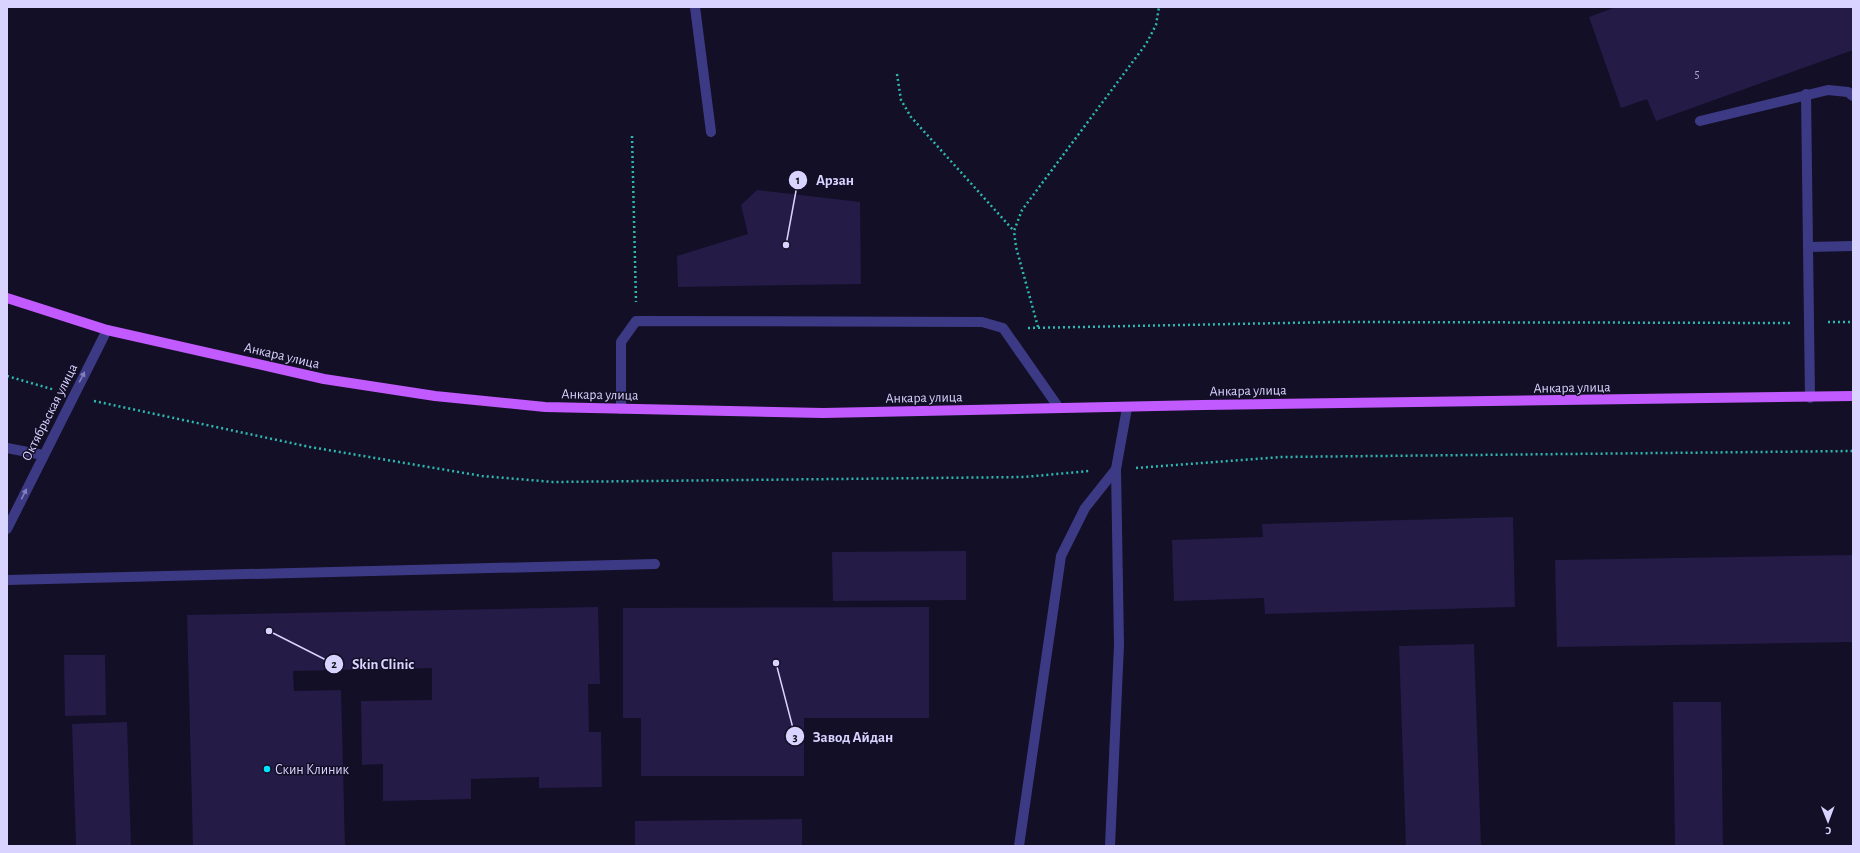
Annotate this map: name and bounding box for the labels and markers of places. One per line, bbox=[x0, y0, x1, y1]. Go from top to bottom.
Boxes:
callout: Арзан bbox=[788, 166, 862, 193]
callout: Skin Clinic bbox=[324, 651, 422, 678]
callout: Завод Айдан bbox=[785, 723, 902, 750]
place label: Скин Клиник bbox=[275, 763, 350, 777]
marker: Скин Клиник bbox=[262, 764, 272, 774]

